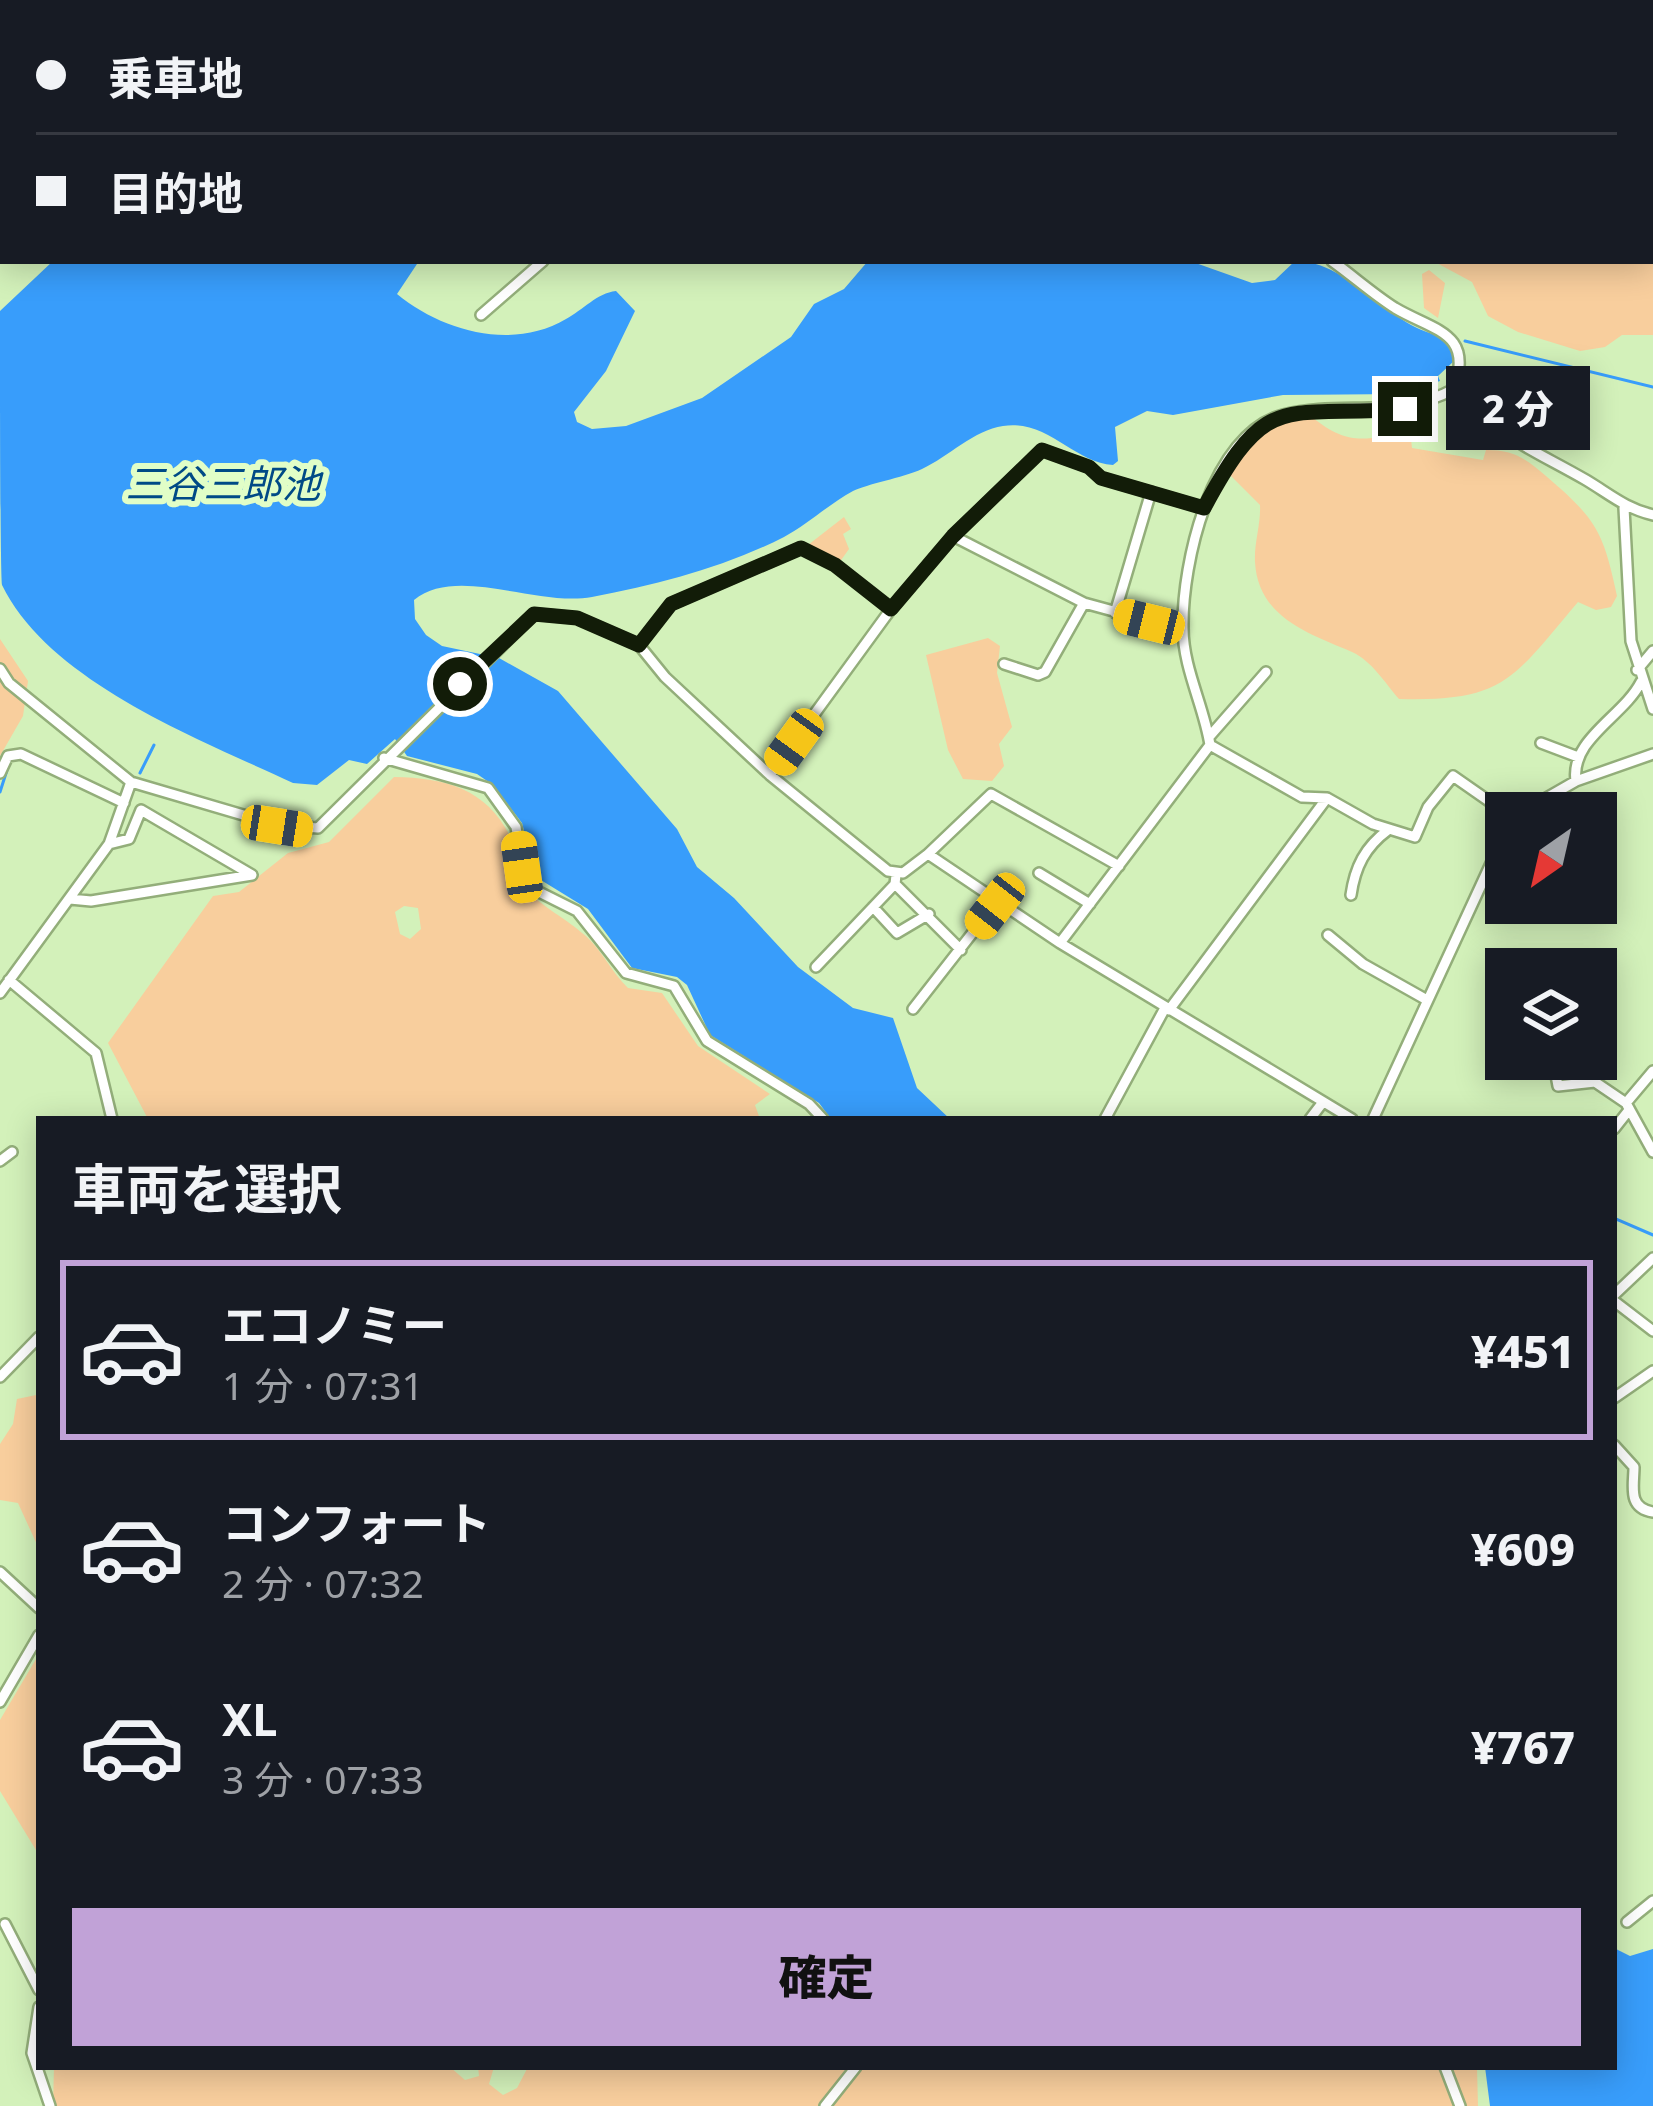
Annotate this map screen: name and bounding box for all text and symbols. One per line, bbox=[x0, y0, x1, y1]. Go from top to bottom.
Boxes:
text: 乗車地 bbox=[108, 47, 243, 108]
text: 目的地 bbox=[108, 162, 243, 223]
callout: 2 分 bbox=[1447, 367, 1591, 451]
text: 2 分 bbox=[1482, 381, 1554, 434]
route end bbox=[1378, 382, 1432, 436]
water label: 三谷三郎池 bbox=[125, 456, 324, 509]
car bbox=[1110, 596, 1188, 648]
route start bbox=[433, 657, 487, 711]
car bbox=[758, 702, 830, 782]
north arrow bbox=[1485, 792, 1617, 924]
map controls bbox=[1485, 792, 1617, 1080]
car bbox=[239, 803, 315, 849]
car bbox=[499, 829, 545, 905]
car bbox=[959, 867, 1031, 945]
button: layers bbox=[1485, 948, 1617, 1080]
text: 車両を選択 bbox=[72, 1151, 342, 1225]
text: エコノミー bbox=[222, 1294, 447, 1355]
icon: car bbox=[78, 1296, 186, 1404]
text: ¥451 bbox=[1471, 1320, 1575, 1381]
text: 1 分 · 07:31 bbox=[222, 1358, 424, 1411]
text: コンフォート bbox=[222, 1492, 491, 1553]
icon: car bbox=[78, 1494, 186, 1602]
text: ¥609 bbox=[1471, 1518, 1575, 1579]
text: 2 分 · 07:32 bbox=[222, 1556, 424, 1609]
text: XL bbox=[222, 1688, 277, 1749]
icon: car bbox=[78, 1692, 186, 1800]
text: ¥767 bbox=[1471, 1716, 1575, 1777]
text: 3 分 · 07:33 bbox=[222, 1752, 424, 1805]
button: 確定 bbox=[72, 1908, 1581, 2046]

